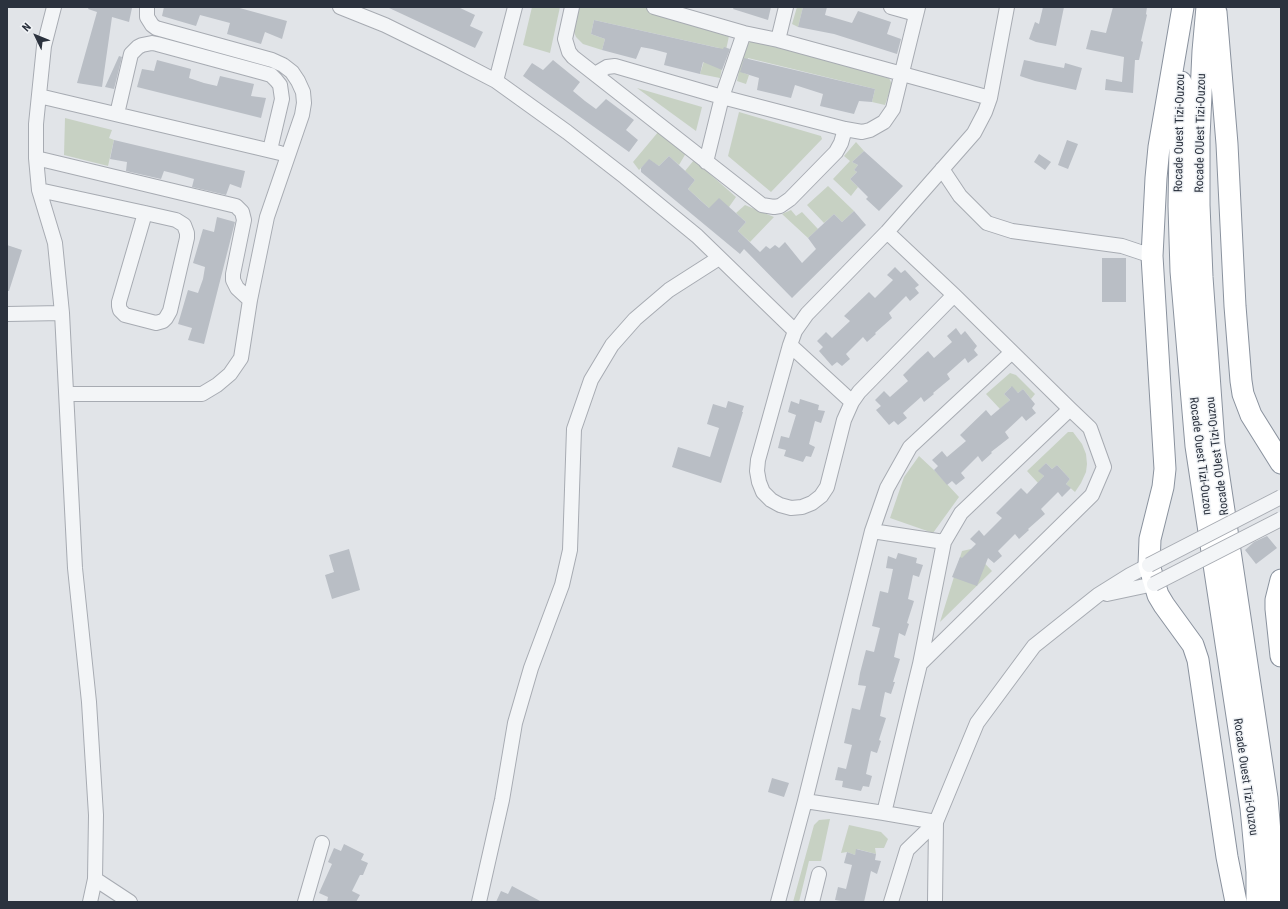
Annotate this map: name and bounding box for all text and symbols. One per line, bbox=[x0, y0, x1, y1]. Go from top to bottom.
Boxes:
north arrow bbox=[16, 16, 56, 56]
text: N bbox=[20, 21, 34, 34]
street label: Rocade OUest Tizi-Ouzou bbox=[1193, 73, 1209, 193]
street label: Rocade Ouest Tizi-Ouzou bbox=[1172, 74, 1188, 192]
street label: Rocade Ouest Tizi-Ouzou bbox=[1186, 396, 1214, 516]
street label: Rocade OUest Tizi-Ouzou bbox=[1204, 396, 1232, 516]
street label: Rocade Ouest Tizi-Ouzou bbox=[1230, 717, 1260, 837]

